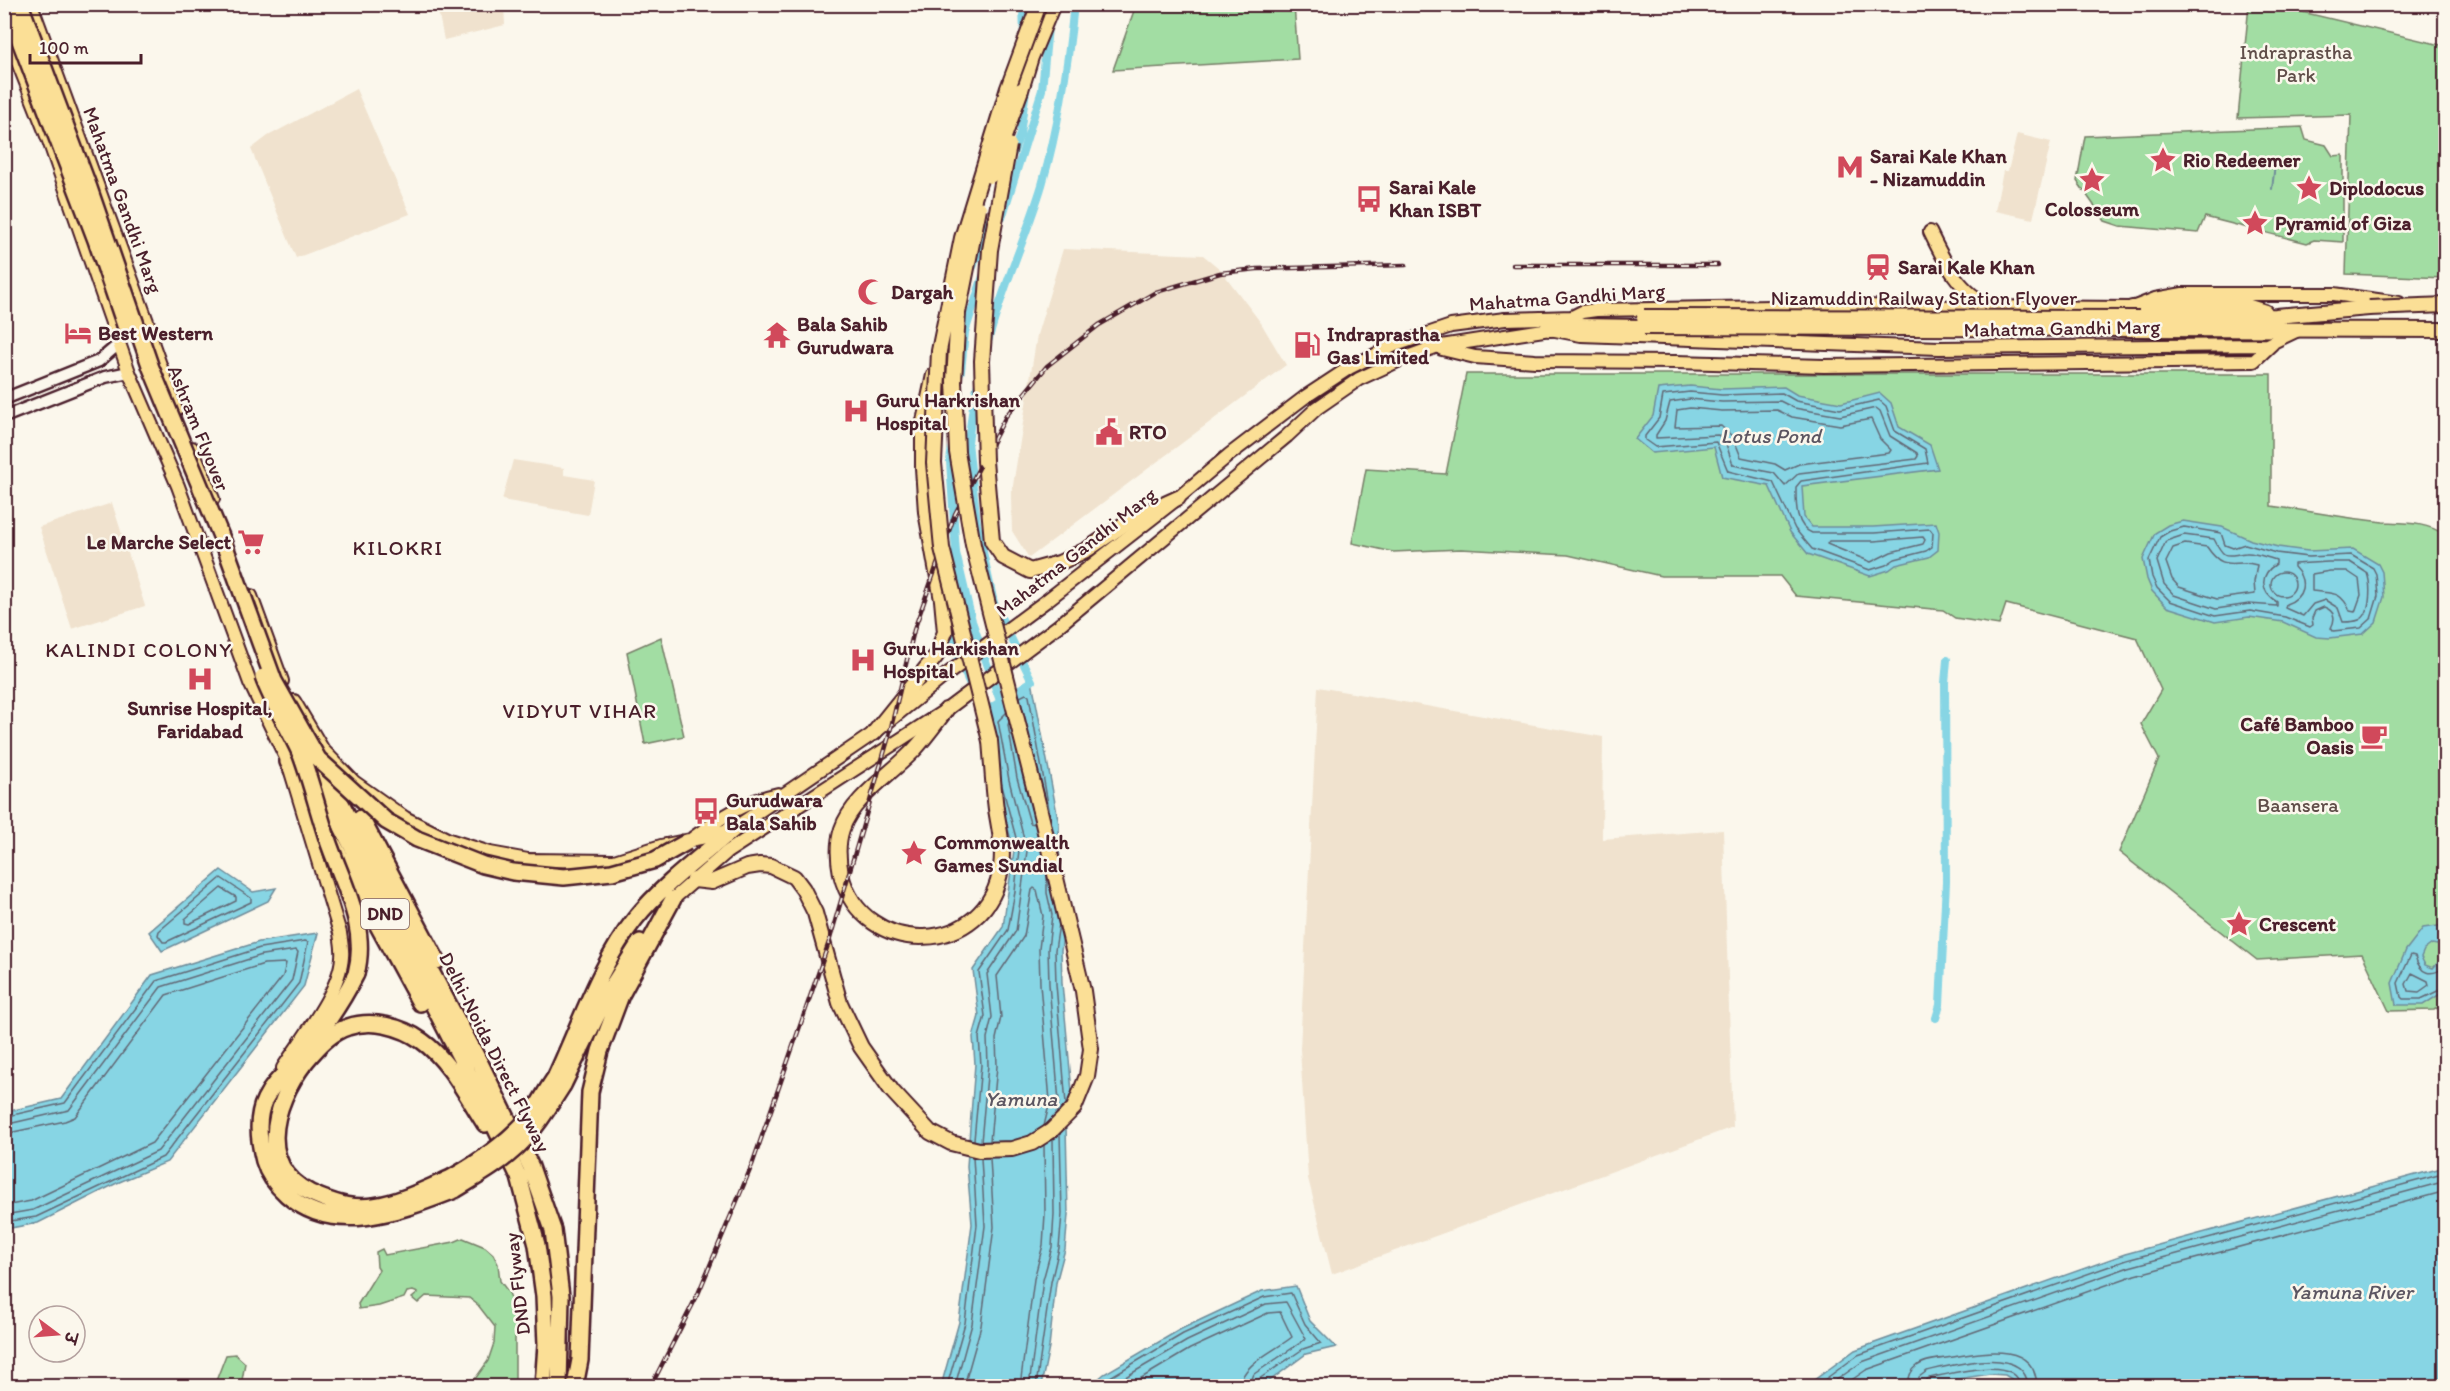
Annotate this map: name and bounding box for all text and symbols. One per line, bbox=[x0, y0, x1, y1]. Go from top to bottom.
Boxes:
scale bar bbox=[30, 27, 141, 65]
text: 100 m bbox=[39, 37, 89, 59]
park label: Indraprastha Park bbox=[2240, 40, 2353, 87]
street label: Mahatma Gandhi Marg bbox=[78, 104, 168, 297]
place label: Sarai Kale Khan - Nizamuddin bbox=[1870, 144, 2007, 191]
place icon: Rio Redeemer bbox=[2148, 145, 2178, 175]
place label: Rio Redeemer bbox=[2183, 148, 2302, 172]
metro station icon: Sarai Kale Khan - Nizamuddin bbox=[1835, 152, 1865, 182]
place icon: Colosseum bbox=[2077, 165, 2107, 195]
place icon: Diplodocus bbox=[2294, 173, 2324, 203]
place label: Sarai Kale Khan ISBT bbox=[1389, 175, 1482, 222]
place label: Diplodocus bbox=[2329, 176, 2424, 201]
bus stop icon: Sarai Kale Khan ISBT bbox=[1354, 184, 1384, 214]
place label: Colosseum bbox=[2045, 197, 2139, 221]
place icon: Pyramid of Giza bbox=[2240, 208, 2270, 238]
place label: Pyramid of Giza bbox=[2275, 211, 2411, 236]
station icon: Sarai Kale Khan bbox=[1863, 252, 1893, 282]
place label: Sarai Kale Khan bbox=[1898, 255, 2035, 279]
mosque icon: Dargah bbox=[856, 277, 886, 307]
street label: Mahatma Gandhi Marg bbox=[1468, 278, 1667, 316]
place label: Dargah bbox=[891, 280, 954, 305]
street label: Nizamuddin Railway Station Flyover bbox=[1771, 286, 2077, 310]
place label: Bala Sahib Gurudwara bbox=[797, 312, 894, 359]
street label: Mahatma Gandhi Marg bbox=[1963, 314, 2161, 342]
hotel icon: Best Western bbox=[63, 318, 93, 348]
temple icon: Bala Sahib Gurudwara bbox=[762, 320, 792, 350]
place label: Best Western bbox=[98, 321, 214, 345]
place label: Indraprastha Gas Limited bbox=[1327, 322, 1441, 369]
fuel station icon: Indraprastha Gas Limited bbox=[1292, 330, 1322, 360]
street label: Ashram Flyover bbox=[163, 362, 235, 495]
place label: Guru Harkrishan Hospital bbox=[876, 388, 1021, 436]
hospital icon: Guru Harkrishan Hospital bbox=[841, 396, 871, 426]
public building icon: RTO bbox=[1094, 417, 1124, 447]
place label: RTO bbox=[1129, 420, 1167, 444]
water label: Lotus Pond bbox=[1721, 423, 1823, 448]
street label: Mahatma Gandhi Marg bbox=[991, 482, 1162, 622]
supermarket icon: Le Marche Select bbox=[236, 527, 266, 557]
place label: Le Marche Select bbox=[87, 530, 231, 554]
district label: KILOKRI bbox=[352, 535, 444, 560]
place label: Guru Harkishan Hospital bbox=[883, 636, 1019, 684]
district label: KALINDI COLONY bbox=[45, 637, 233, 662]
hospital icon: Guru Harkishan Hospital bbox=[848, 645, 878, 675]
hospital icon: Sunrise Hospital, Faridabad bbox=[185, 664, 215, 694]
place label: Sunrise Hospital, Faridabad bbox=[127, 696, 273, 743]
district label: VIDYUT VIHAR bbox=[503, 698, 657, 723]
place label: Café Bamboo Oasis bbox=[2240, 712, 2354, 759]
cafe icon: Café Bamboo Oasis bbox=[2359, 721, 2389, 751]
place label: Gurudwara Bala Sahib bbox=[726, 788, 823, 835]
park label: Baansera bbox=[2257, 793, 2339, 817]
bus stop icon: Gurudwara Bala Sahib bbox=[691, 796, 721, 826]
place label: Commonwealth Games Sundial bbox=[934, 830, 1069, 877]
place icon: Commonwealth Games Sundial bbox=[899, 838, 929, 868]
road number: DND bbox=[361, 899, 409, 929]
place icon: Crescent bbox=[2224, 909, 2254, 939]
place label: Crescent bbox=[2259, 912, 2336, 936]
street label: Delhi-Noida Direct Flyway bbox=[434, 948, 556, 1157]
water label: Yamuna bbox=[985, 1086, 1057, 1111]
street label: DND Flyway bbox=[499, 1231, 535, 1337]
water label: Yamuna River bbox=[2289, 1279, 2415, 1304]
north arrow bbox=[27, 1304, 87, 1364]
text: उ bbox=[60, 1328, 82, 1347]

